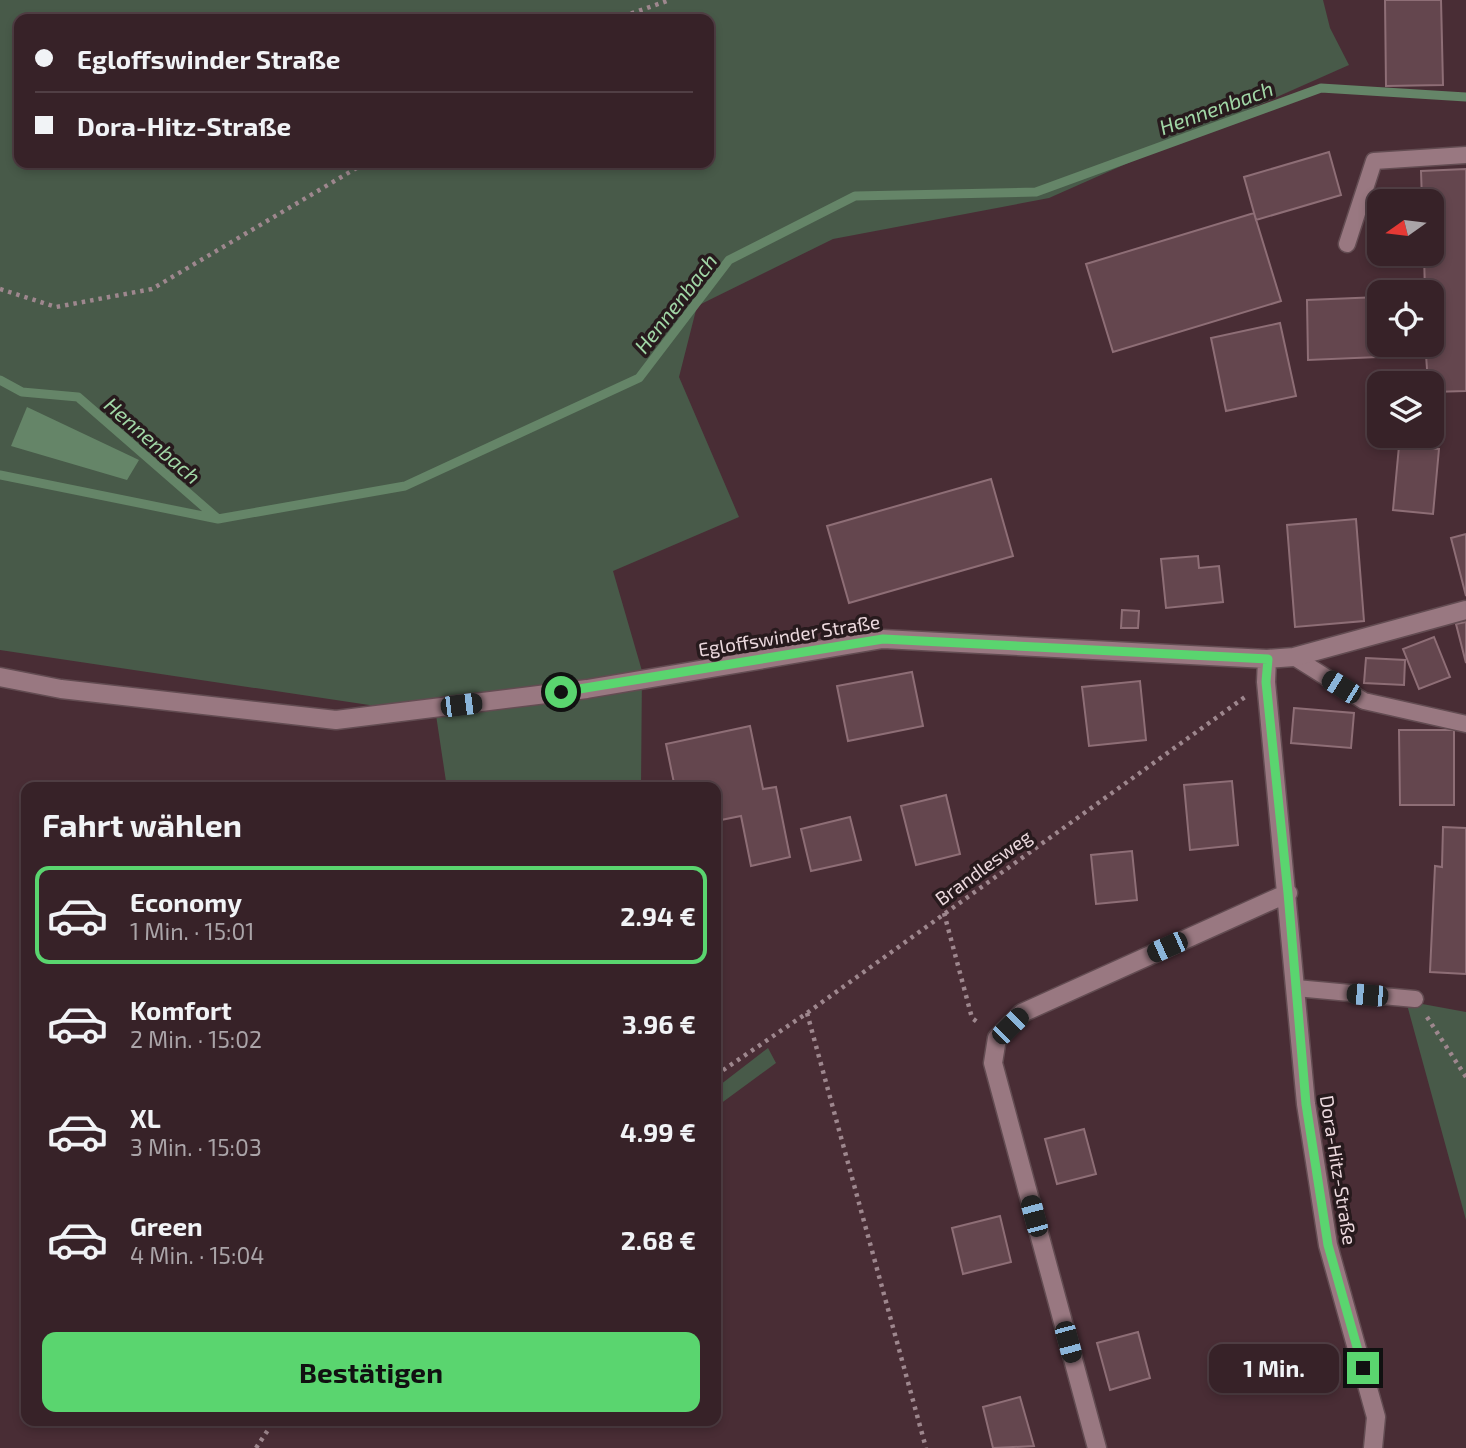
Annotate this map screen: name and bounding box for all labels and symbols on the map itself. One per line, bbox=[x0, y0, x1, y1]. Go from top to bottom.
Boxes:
water label: Hennenbach bbox=[1156, 75, 1276, 139]
north arrow bbox=[1367, 189, 1444, 266]
water label: Hennenbach bbox=[628, 248, 722, 358]
water label: Hennenbach bbox=[100, 391, 206, 489]
street label: Egloffswinder Straße bbox=[697, 609, 881, 661]
car bbox=[1318, 667, 1365, 707]
route start bbox=[545, 676, 577, 708]
car bbox=[439, 692, 484, 718]
street label: Brandlesweg bbox=[930, 824, 1036, 910]
car bbox=[1144, 929, 1191, 965]
car bbox=[1346, 983, 1389, 1007]
car bbox=[988, 1004, 1033, 1048]
street label: Dora-Hitz-Straße bbox=[1316, 1094, 1362, 1246]
car bbox=[1019, 1193, 1050, 1239]
car bbox=[1053, 1319, 1084, 1365]
callout: 1 Min. bbox=[1209, 1344, 1338, 1392]
route end bbox=[1347, 1352, 1379, 1384]

